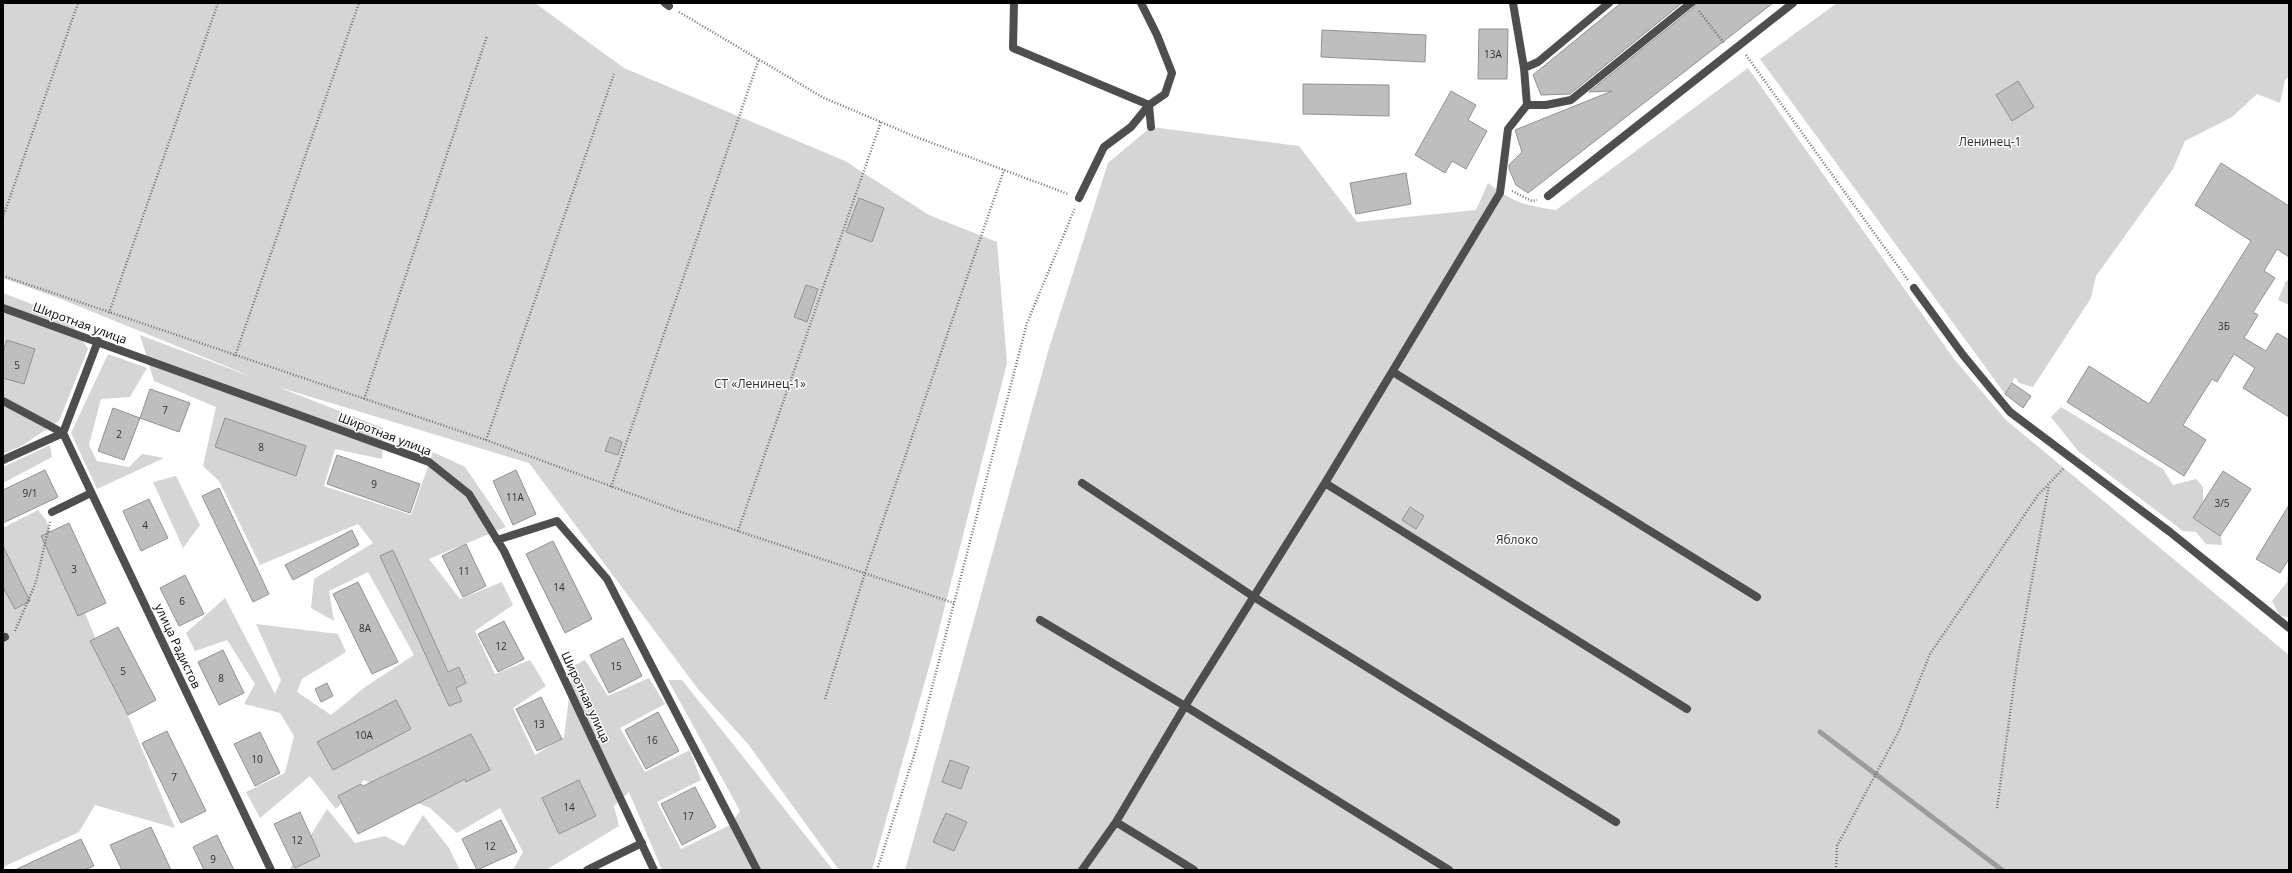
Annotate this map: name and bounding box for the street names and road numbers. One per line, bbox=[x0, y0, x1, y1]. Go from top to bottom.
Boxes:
street label: Широтная улица bbox=[31, 298, 129, 348]
street label: Широтная улица bbox=[336, 408, 434, 460]
street label: улица Радистов bbox=[151, 601, 205, 691]
street label: Широтная улица bbox=[557, 649, 615, 745]

